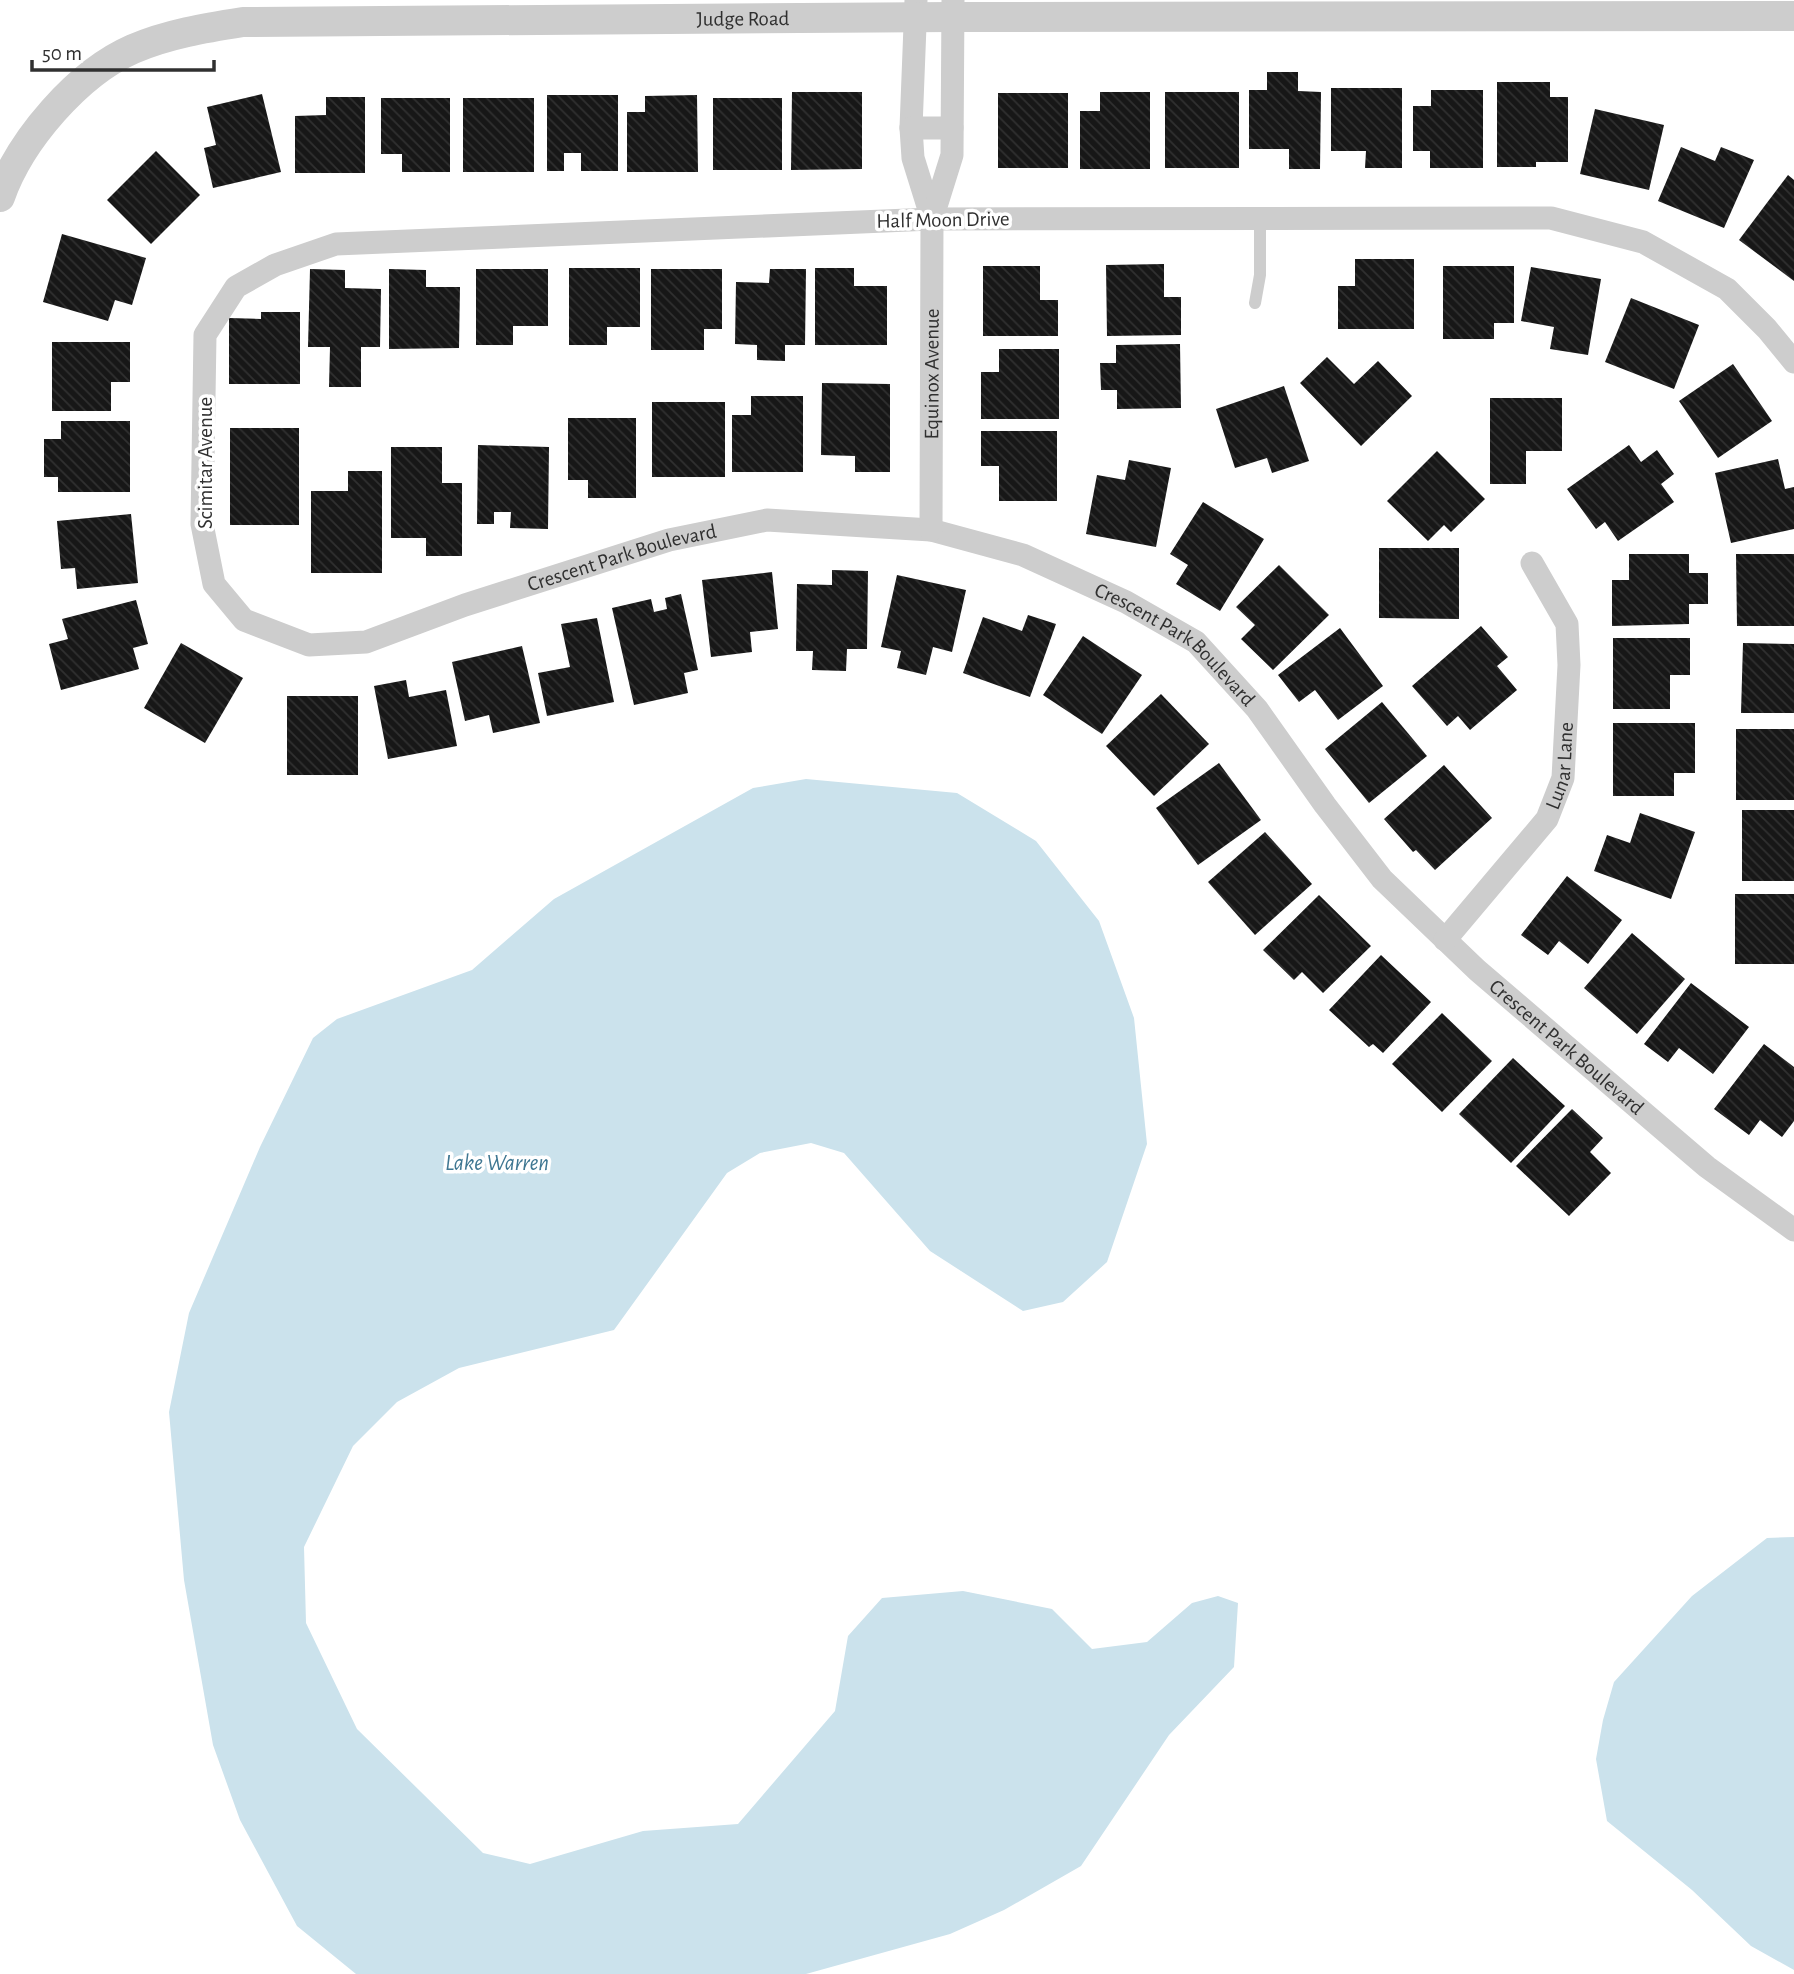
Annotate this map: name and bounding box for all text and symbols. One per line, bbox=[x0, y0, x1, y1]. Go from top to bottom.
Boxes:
street label: Judge Road bbox=[696, 8, 790, 29]
scale bar bbox=[32, 28, 214, 72]
text: 50 m bbox=[42, 43, 82, 64]
street label: Half Moon Drive bbox=[876, 208, 1010, 232]
street label: Equinox Avenue bbox=[921, 309, 942, 439]
street label: Scimitar Avenue bbox=[195, 397, 216, 529]
street label: Crescent Park Boulevard bbox=[525, 520, 718, 595]
street label: Crescent Park Boulevard bbox=[1092, 579, 1259, 710]
street label: Lunar Lane bbox=[1541, 721, 1576, 812]
street label: Crescent Park Boulevard bbox=[1486, 975, 1648, 1119]
water label: Lake Warren bbox=[445, 1152, 549, 1175]

